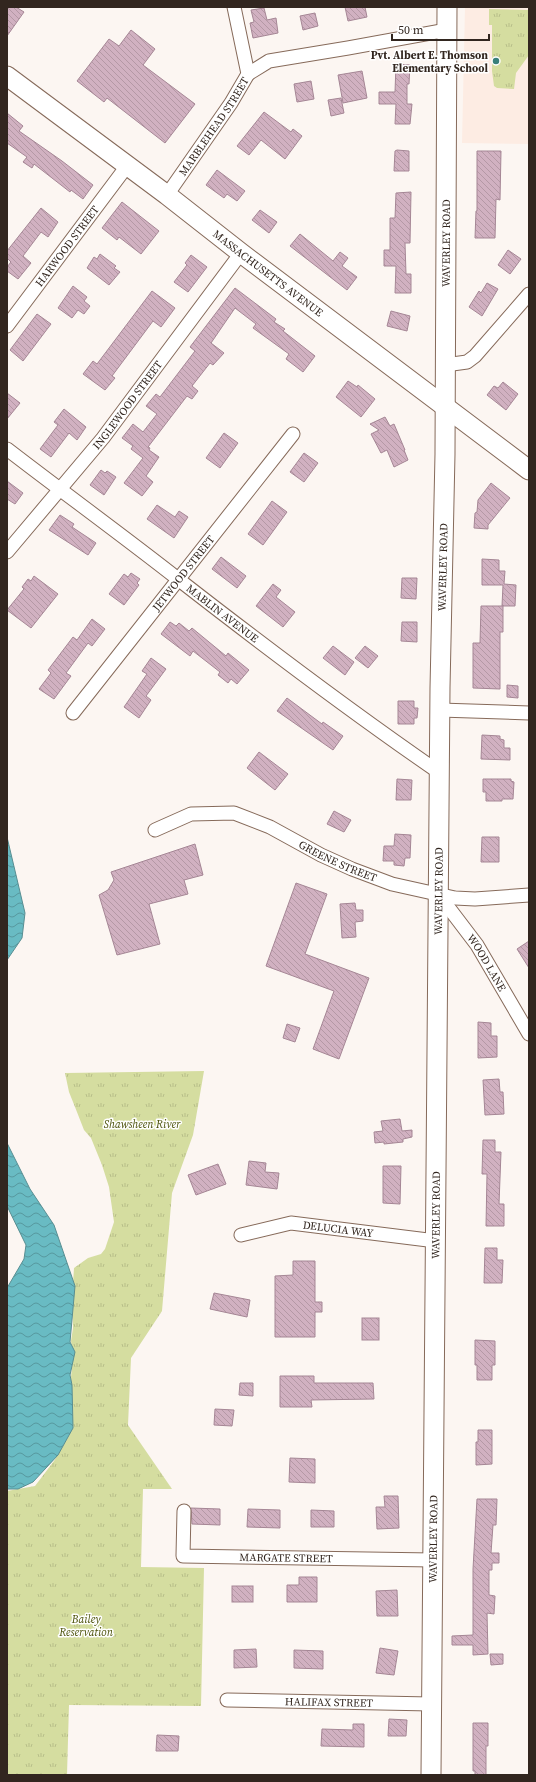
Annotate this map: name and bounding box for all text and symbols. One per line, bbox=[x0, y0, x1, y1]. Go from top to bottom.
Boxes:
scale bar bbox=[392, 16, 489, 42]
text: 50 m bbox=[398, 22, 424, 38]
place label: Pvt. Albert E. Thomson Elementary School bbox=[371, 48, 488, 76]
marker: Pvt. Albert E. Thomson Elementary School bbox=[491, 56, 501, 66]
street label: MARBLEHEAD STREET bbox=[175, 74, 253, 179]
street label: WAVERLEY ROAD bbox=[439, 199, 454, 287]
street label: HARWOOD STREET bbox=[32, 202, 103, 290]
street label: MASSACHUSETTS AVENUE bbox=[209, 227, 326, 320]
street label: INGLEWOOD STREET bbox=[89, 358, 166, 453]
street label: WAVERLEY ROAD bbox=[435, 523, 452, 611]
street label: JETWOOD STREET bbox=[148, 532, 218, 615]
street label: MABLIN AVENUE bbox=[183, 581, 262, 647]
street label: GREENE STREET bbox=[296, 837, 379, 886]
street label: WAVERLEY ROAD bbox=[431, 847, 447, 935]
street label: WOOD LANE bbox=[463, 931, 510, 995]
park label: Shawsheen River bbox=[104, 1117, 181, 1132]
street label: WAVERLEY ROAD bbox=[428, 1171, 444, 1259]
street label: DELUCIA WAY bbox=[302, 1218, 374, 1241]
street label: WAVERLEY ROAD bbox=[426, 1495, 441, 1583]
street label: MARGATE STREET bbox=[239, 1550, 333, 1566]
park label: Bailey Reservation bbox=[58, 1612, 114, 1640]
street label: HALIFAX STREET bbox=[285, 1694, 374, 1711]

